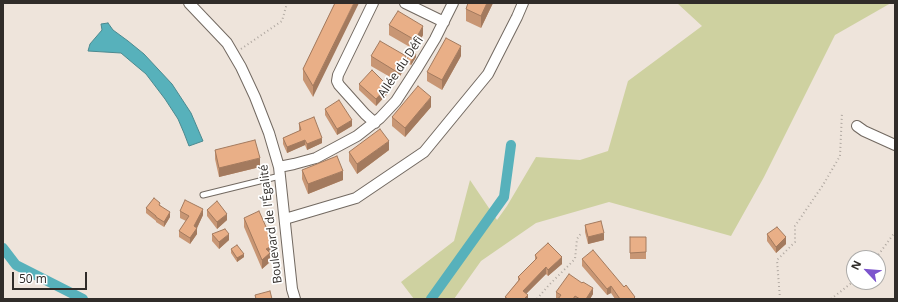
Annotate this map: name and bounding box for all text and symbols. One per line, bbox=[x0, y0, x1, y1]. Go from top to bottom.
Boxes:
street label: Allée du Défi bbox=[375, 34, 427, 100]
street label: Boulevard de l'Égalité bbox=[257, 164, 285, 284]
north arrow bbox=[846, 250, 886, 290]
text: N bbox=[847, 258, 864, 272]
scale bar bbox=[14, 264, 89, 290]
text: 50 m bbox=[19, 270, 47, 287]

